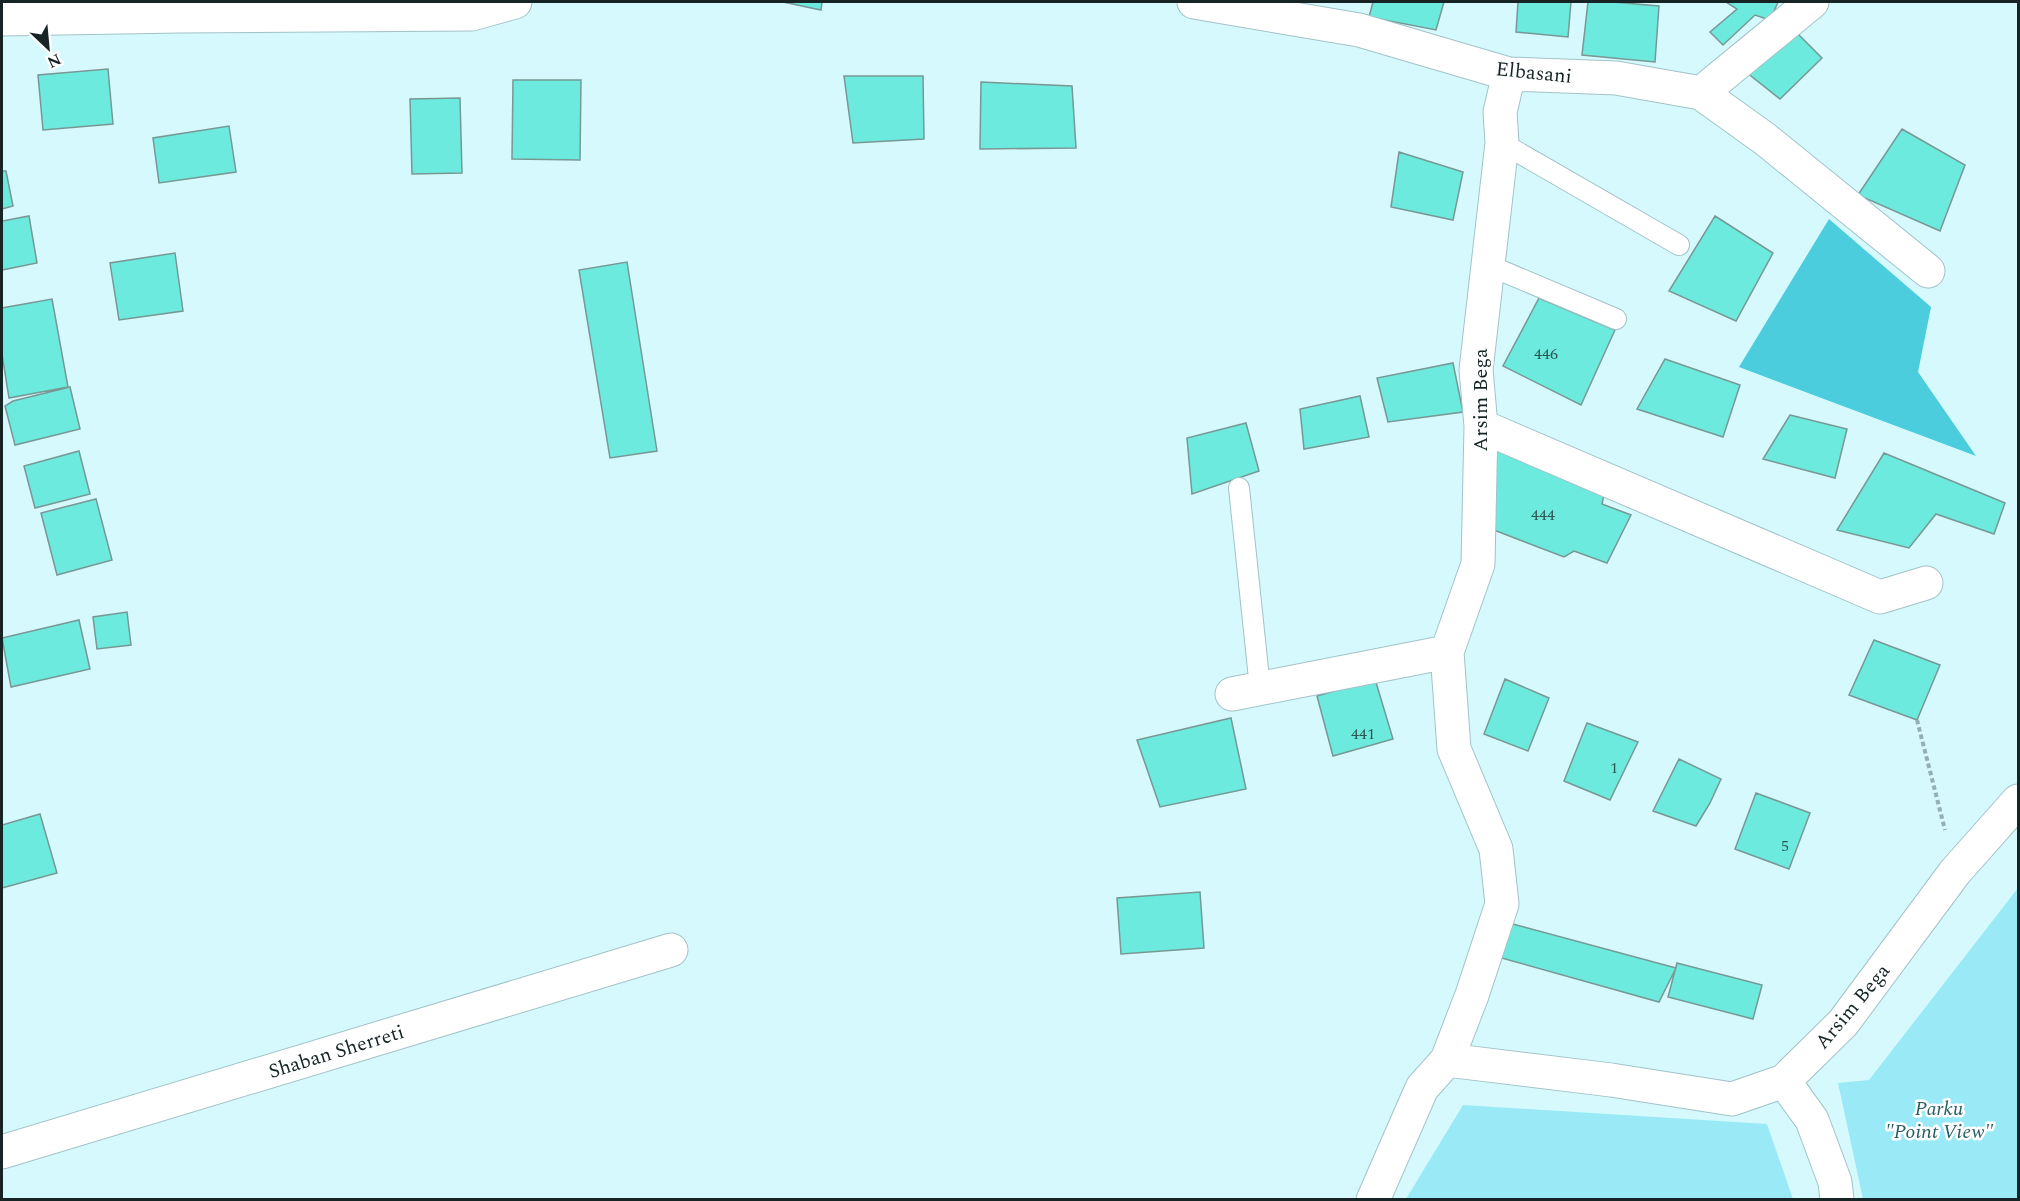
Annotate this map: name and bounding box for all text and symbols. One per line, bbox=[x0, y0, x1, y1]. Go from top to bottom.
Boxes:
north arrow bbox=[18, 18, 78, 78]
text: N bbox=[43, 47, 65, 74]
street label: Elbasani bbox=[1494, 54, 1573, 92]
house number: 446 bbox=[1534, 342, 1558, 366]
street label: Arsim Bega bbox=[1466, 348, 1496, 452]
house number: 444 bbox=[1531, 503, 1555, 527]
house number: 441 bbox=[1351, 722, 1375, 746]
house number: 1 bbox=[1610, 756, 1618, 780]
house number: 5 bbox=[1781, 834, 1789, 858]
street label: Arsim Bega bbox=[1808, 957, 1898, 1056]
street label: Shaban Sherreti bbox=[265, 1017, 408, 1087]
park label: Parku "Point View" bbox=[1885, 1094, 1993, 1147]

